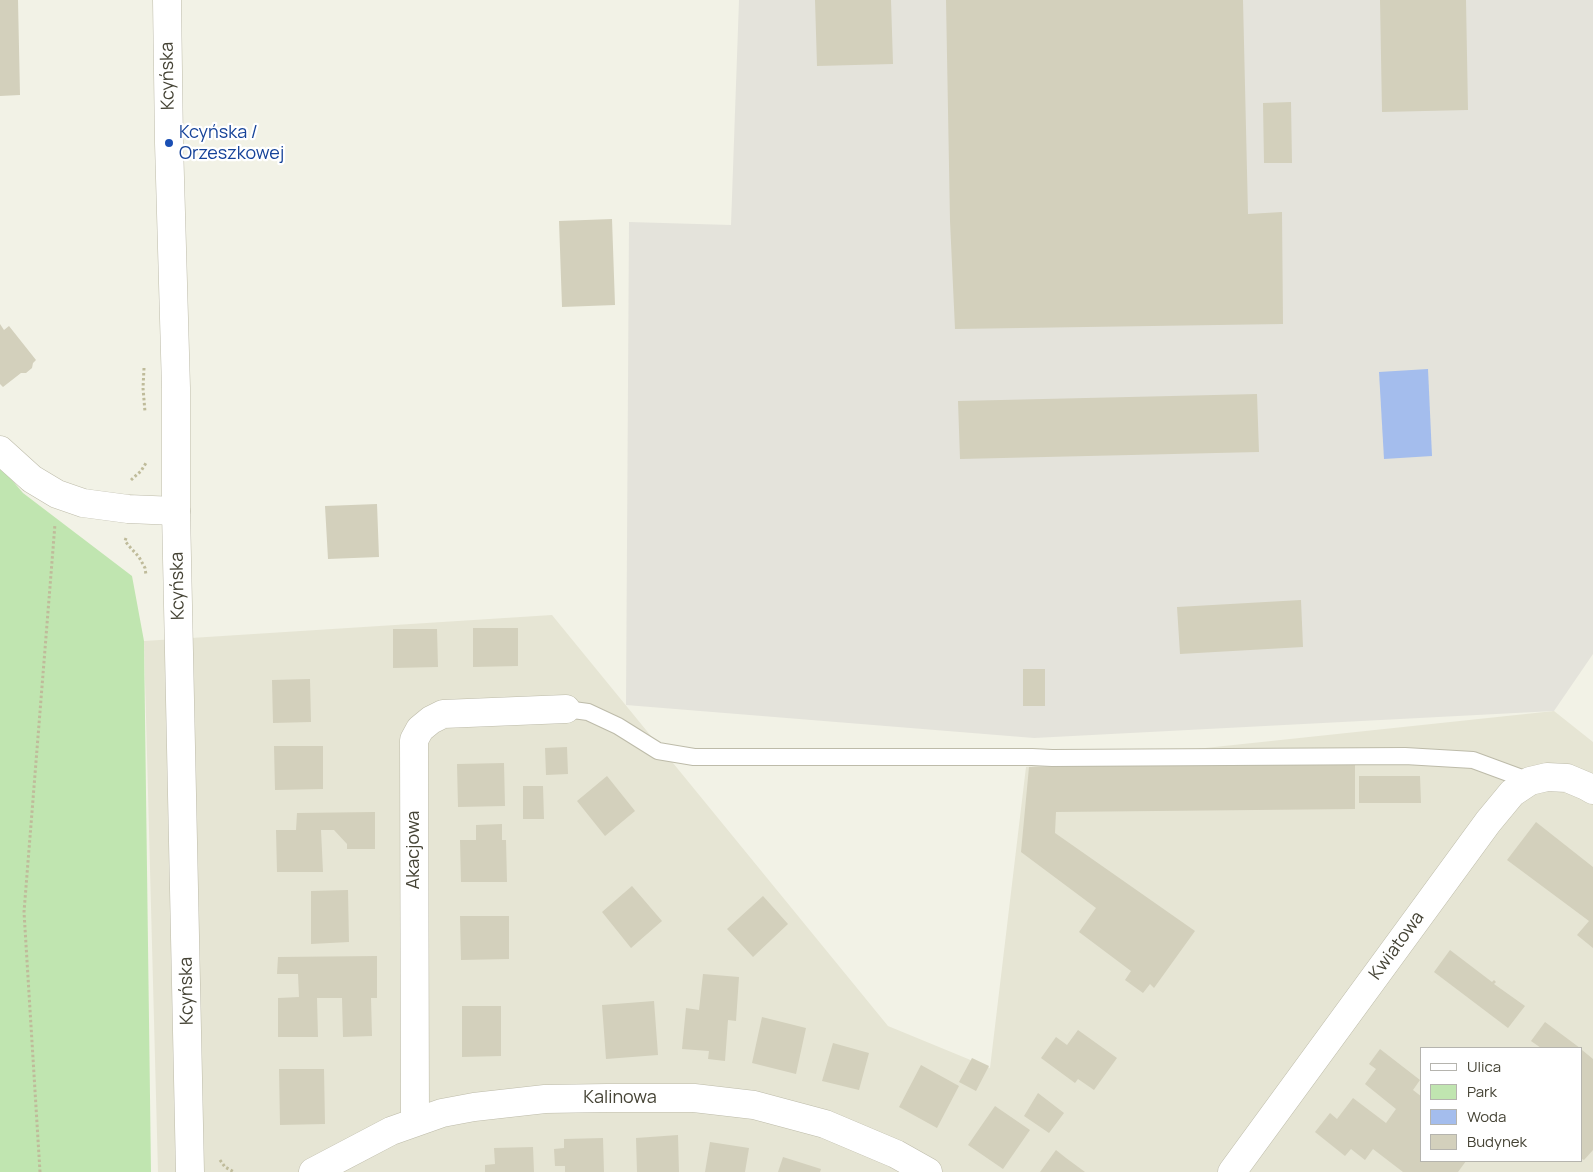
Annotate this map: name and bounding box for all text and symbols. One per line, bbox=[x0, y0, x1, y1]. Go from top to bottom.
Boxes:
street label: Kcyńska bbox=[157, 42, 179, 110]
place label: Kcyńska / Orzeszkowej bbox=[179, 122, 284, 164]
marker: Kcyńska / Orzeszkowej bbox=[163, 137, 175, 149]
street label: Kcyńska bbox=[167, 552, 189, 620]
street label: Akacjowa bbox=[403, 811, 425, 889]
street label: Kwiatowa bbox=[1365, 908, 1429, 984]
street label: Kcyńska bbox=[176, 957, 198, 1025]
legend bbox=[1420, 1047, 1583, 1162]
text: Ulica bbox=[1467, 1056, 1501, 1077]
text: Park bbox=[1467, 1081, 1497, 1102]
street label: Kalinowa bbox=[583, 1087, 657, 1109]
text: Woda bbox=[1467, 1106, 1506, 1127]
text: Budynek bbox=[1467, 1131, 1527, 1152]

